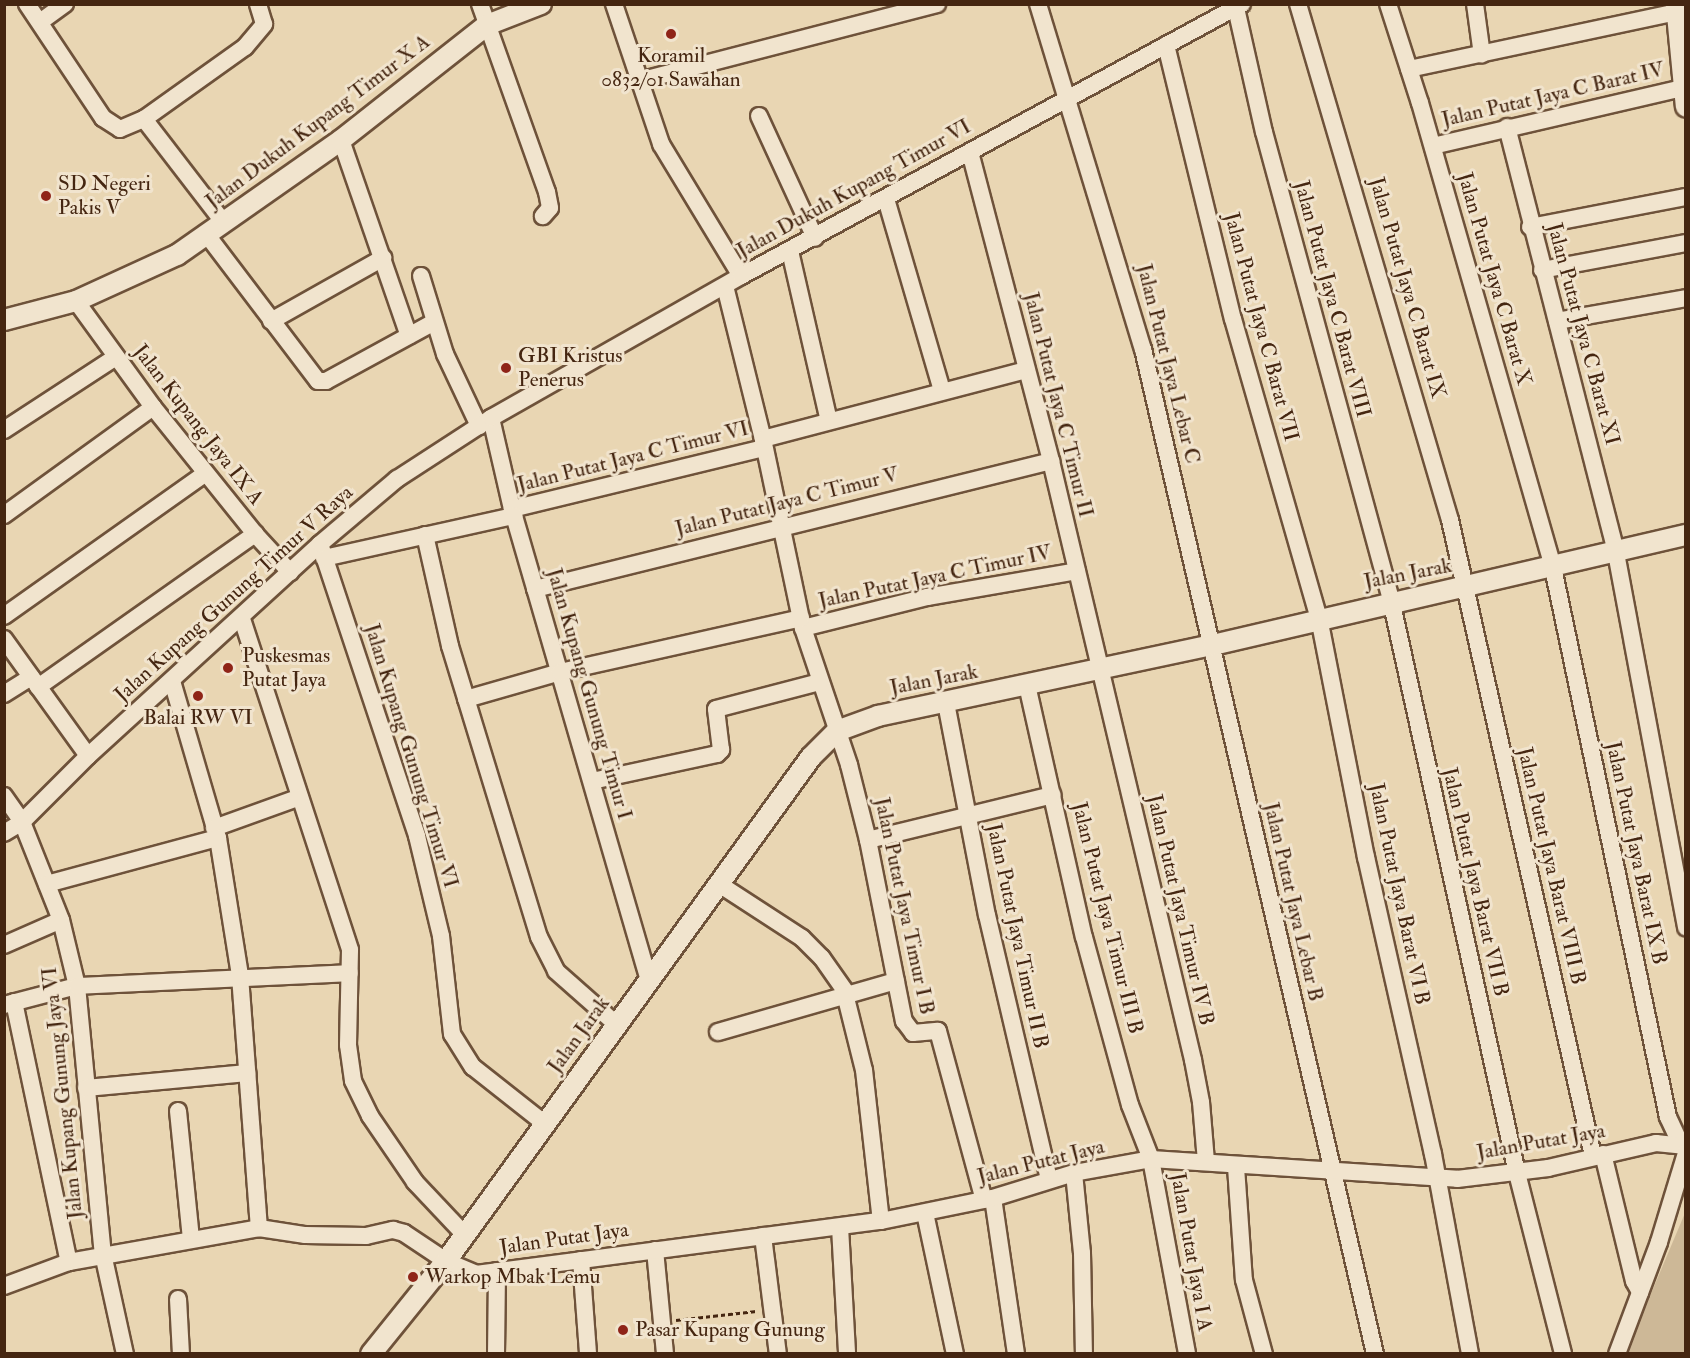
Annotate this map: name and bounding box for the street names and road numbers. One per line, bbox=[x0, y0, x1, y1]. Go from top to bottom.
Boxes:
street label: Jalan Dukuh Kupang Timur X A bbox=[201, 29, 435, 215]
street label: Jalan Putat Jaya C Barat IV bbox=[1439, 57, 1667, 133]
street label: Jalan Dukuh Kupang Timur VI bbox=[733, 114, 975, 264]
street label: Jalan Putat Jaya C Barat X bbox=[1451, 170, 1537, 388]
street label: Jalan Putat Jaya C Barat IX bbox=[1363, 174, 1451, 402]
street label: Jalan Putat Jaya C Barat VIII bbox=[1288, 178, 1376, 420]
street label: Jalan Putat Jaya C Barat VII bbox=[1218, 210, 1304, 444]
street label: Jalan Putat Jaya C Barat XI bbox=[1541, 220, 1625, 448]
street label: Jalan Putat Jaya Lebar C bbox=[1131, 262, 1205, 466]
street label: Jalan Putat Jaya C Timur II bbox=[1018, 290, 1098, 520]
street label: Jalan Kupang Jaya IX A bbox=[127, 340, 269, 510]
street label: Jalan Putat Jaya C Timur VI bbox=[515, 416, 751, 498]
street label: Jalan Putat Jaya C Timur V bbox=[673, 462, 901, 542]
street label: Jalan Kupang Gunung Timur V Raya bbox=[110, 480, 358, 708]
street label: Jalan Putat Jaya C Timur IV bbox=[816, 540, 1054, 614]
street label: Jalan Jarak bbox=[1362, 553, 1454, 595]
street label: Jalan Kupang Gunung Timur I bbox=[541, 565, 637, 823]
street label: Jalan Kupang Gunung Timur VI bbox=[359, 621, 463, 891]
street label: Jalan Jarak bbox=[888, 659, 980, 701]
street label: Jalan Putat Jaya Barat IX B bbox=[1600, 739, 1672, 967]
street label: Jalan Putat Jaya Barat VIII B bbox=[1511, 745, 1591, 987]
street label: Jalan Putat Jaya Barat VII B bbox=[1436, 765, 1514, 999]
street label: Jalan Putat Jaya Barat VI B bbox=[1363, 781, 1435, 1007]
street label: Jalan Putat Jaya Timur IV B bbox=[1141, 792, 1219, 1028]
street label: Jalan Putat Jaya Timur I B bbox=[869, 795, 939, 1017]
street label: Jalan Putat Jaya Timur III B bbox=[1066, 799, 1148, 1037]
street label: Jalan Putat Jaya Lebar B bbox=[1258, 800, 1328, 1004]
street label: Jalan Putat Jaya Timur II B bbox=[981, 821, 1053, 1051]
street label: Jalan Kupang Gunung Jaya VI bbox=[37, 966, 89, 1220]
street label: Jalan Jarak bbox=[543, 992, 615, 1078]
street label: Jalan Putat Jaya bbox=[1475, 1118, 1607, 1166]
street label: Jalan Putat Jaya bbox=[975, 1134, 1107, 1190]
street label: Jalan Putat Jaya I A bbox=[1165, 1171, 1217, 1333]
street label: Jalan Putat Jaya bbox=[498, 1217, 630, 1261]

